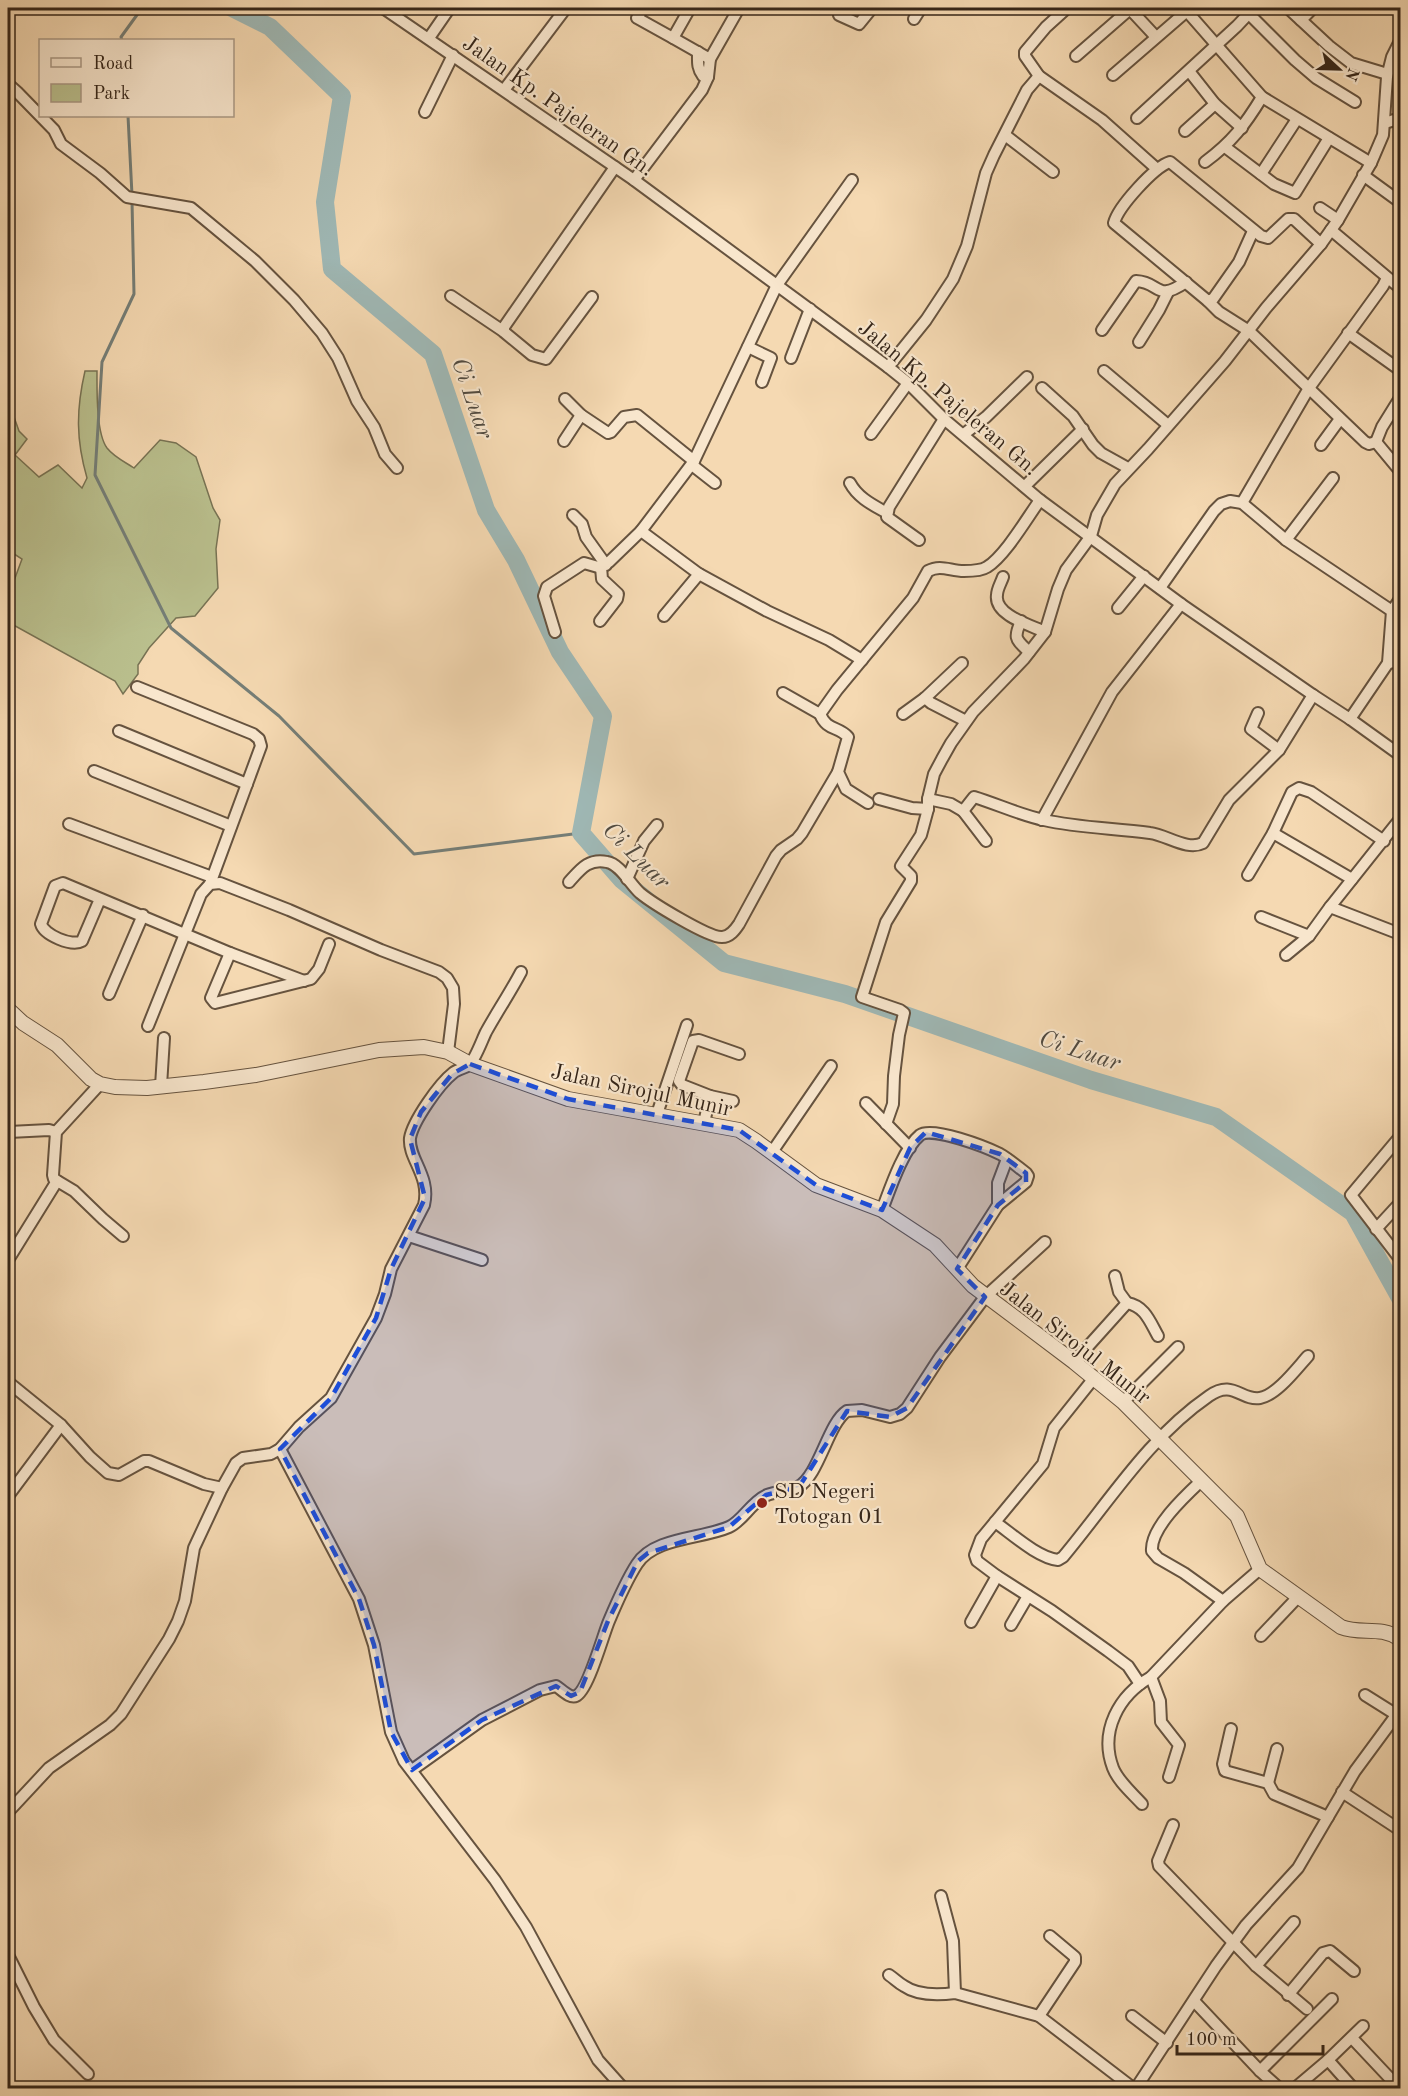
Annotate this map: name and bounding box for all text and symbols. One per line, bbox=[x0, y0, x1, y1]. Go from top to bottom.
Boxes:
street label: Jalan Kp. Pajeleran Gn. bbox=[458, 32, 657, 181]
legend bbox=[39, 39, 234, 117]
north arrow bbox=[1309, 39, 1369, 99]
text: Road bbox=[93, 55, 133, 73]
text: N bbox=[1341, 65, 1361, 83]
text: Park bbox=[93, 85, 130, 103]
street label: Jalan Kp. Pajeleran Gn. bbox=[853, 317, 1042, 480]
water label: Ci Luar bbox=[446, 355, 496, 443]
water label: Ci Luar bbox=[597, 818, 674, 895]
water label: Ci Luar bbox=[1036, 1028, 1124, 1077]
street label: Jalan Sirojul Munir bbox=[549, 1061, 734, 1121]
street label: Jalan Sirojul Munir bbox=[995, 1278, 1154, 1409]
place label: SD Negeri Totogan 01 bbox=[774, 1481, 884, 1528]
marker: SD Negeri Totogan 01 bbox=[755, 1496, 769, 1510]
scale bar bbox=[1177, 2018, 1322, 2056]
text: 100 m bbox=[1186, 2031, 1237, 2049]

